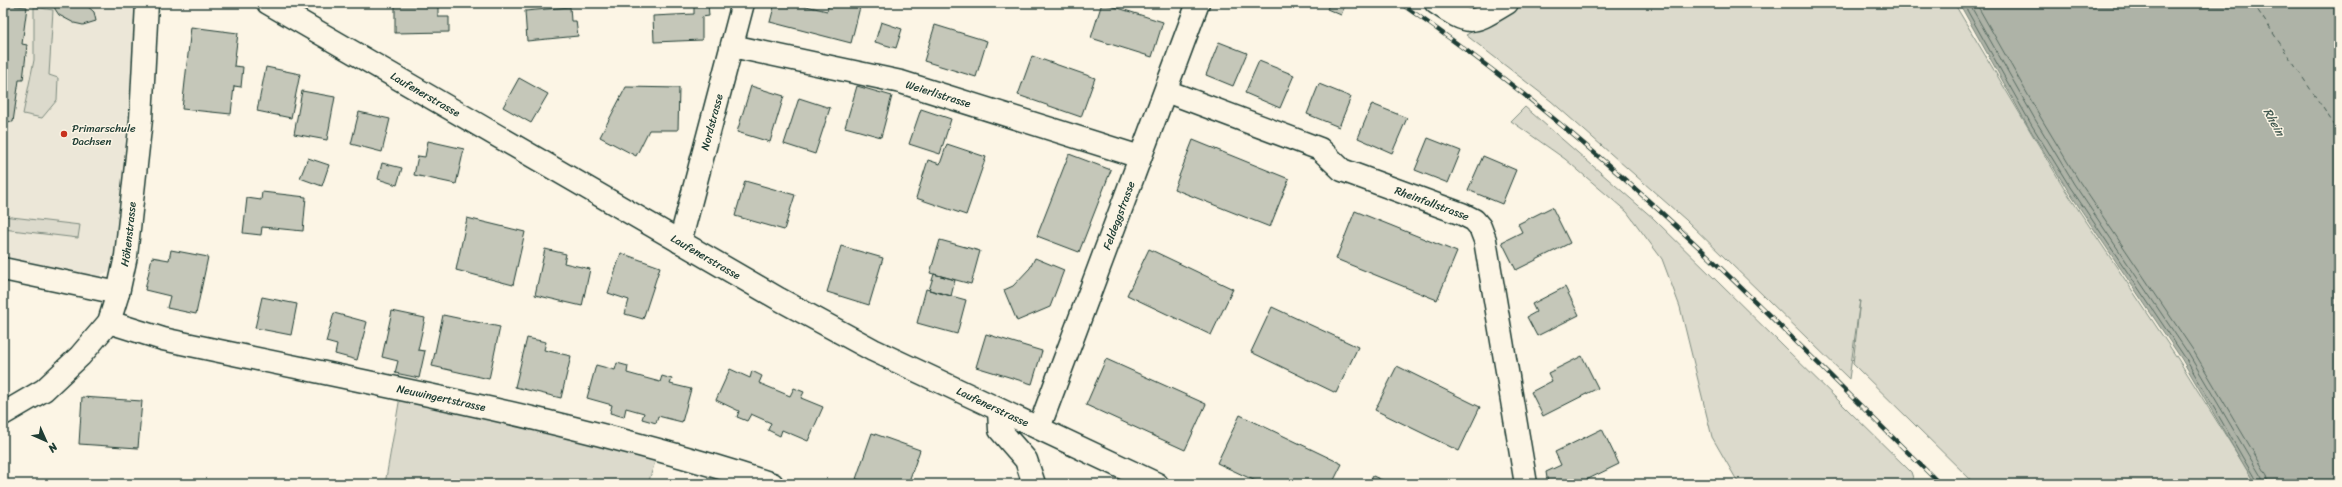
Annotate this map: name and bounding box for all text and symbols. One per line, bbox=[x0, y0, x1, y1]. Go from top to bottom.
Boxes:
street label: Laufenerstrasse bbox=[387, 67, 464, 123]
street label: Weierlistrasse bbox=[903, 75, 974, 114]
street label: Nordstrasse bbox=[696, 91, 729, 153]
water label: Rhein bbox=[2257, 104, 2292, 142]
place label: Primarschule Dachsen bbox=[72, 119, 136, 151]
marker: Primarschule Dachsen bbox=[59, 129, 69, 139]
street label: Feldeggstrasse bbox=[1097, 178, 1141, 253]
street label: Rheinfallstrasse bbox=[1392, 181, 1473, 226]
street label: Höhenstrasse bbox=[115, 200, 142, 268]
street label: Laufenerstrasse bbox=[667, 229, 745, 285]
street label: Neuwingertstrasse bbox=[395, 379, 488, 417]
street label: Laufenerstrasse bbox=[953, 382, 1033, 433]
north arrow bbox=[26, 421, 66, 461]
text: N bbox=[43, 438, 63, 457]

